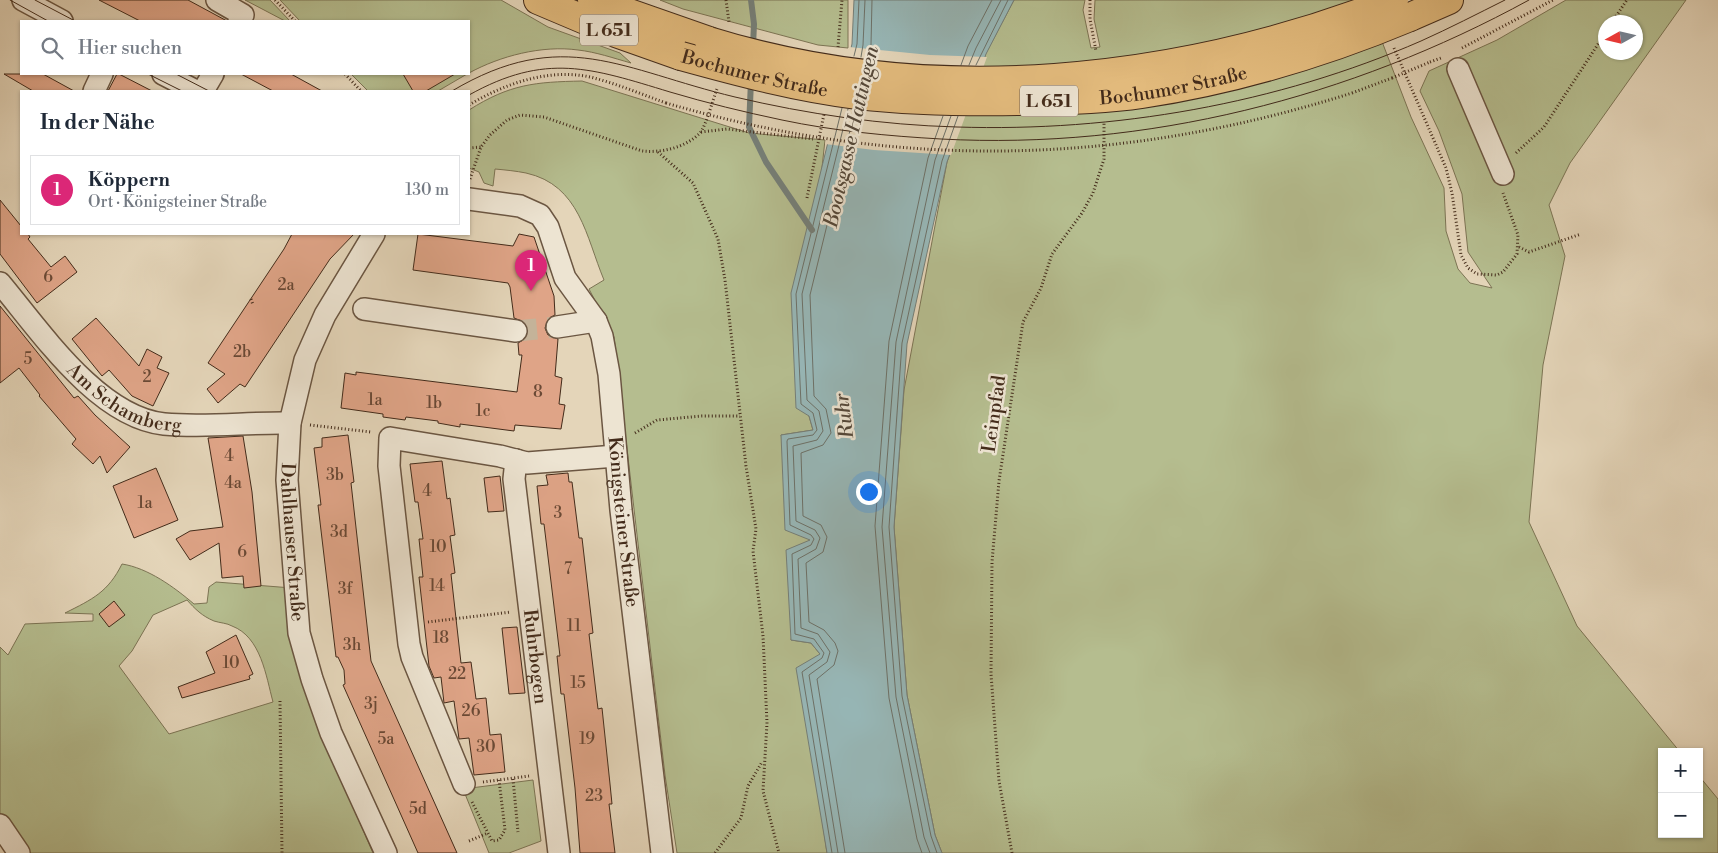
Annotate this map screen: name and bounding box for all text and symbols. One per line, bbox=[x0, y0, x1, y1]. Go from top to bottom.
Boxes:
road number: L 651 bbox=[580, 14, 638, 46]
north arrow bbox=[1598, 15, 1643, 60]
search box bbox=[20, 20, 470, 75]
icon: search bbox=[38, 34, 66, 62]
text: Hier suchen bbox=[78, 36, 182, 60]
water label: Bootsgasse Hattingen bbox=[819, 43, 885, 231]
street label: Bochumer Straße bbox=[678, 44, 830, 103]
street label: Bochumer Straße bbox=[1098, 61, 1250, 110]
road number: L 651 bbox=[1020, 85, 1078, 116]
text: In der Nähe bbox=[40, 110, 155, 136]
text: Köppern bbox=[88, 168, 170, 192]
text: 1 bbox=[53, 180, 61, 200]
text: 130 m bbox=[405, 180, 449, 200]
text: Ort · Königsteiner Straße bbox=[88, 192, 267, 212]
pin: 1 bbox=[515, 250, 547, 291]
house number: 6 bbox=[43, 267, 53, 287]
house number: 2a bbox=[277, 275, 296, 295]
house number: 2b bbox=[233, 342, 251, 362]
house number: 5 bbox=[24, 349, 33, 369]
street label: Am Schamberg bbox=[61, 357, 182, 437]
house number: 2 bbox=[142, 367, 152, 387]
street label: Leinpfad bbox=[977, 374, 1011, 454]
house number: 8 bbox=[533, 382, 543, 402]
house number: 1a bbox=[368, 390, 383, 410]
water label: Ruhr bbox=[830, 392, 860, 441]
house number: 1b bbox=[426, 393, 442, 413]
house number: 1c bbox=[476, 401, 490, 421]
street label: Königsteiner Straße bbox=[603, 436, 645, 609]
house number: 4 bbox=[224, 446, 234, 466]
street label: Dahlhauser Straße bbox=[275, 462, 310, 622]
house number: 3b bbox=[326, 465, 344, 485]
house number: 4a bbox=[224, 473, 243, 493]
your location bbox=[856, 479, 882, 505]
house number: 4 bbox=[422, 481, 432, 501]
house number: 1a bbox=[138, 493, 153, 513]
house number: 3 bbox=[554, 503, 563, 523]
house number: 3d bbox=[330, 522, 348, 542]
house number: 10 bbox=[430, 537, 447, 557]
house number: 6 bbox=[237, 542, 247, 562]
house number: 7 bbox=[564, 559, 572, 579]
house number: 14 bbox=[429, 576, 445, 596]
house number: 3f bbox=[338, 579, 354, 599]
street label: Ruhrbogen bbox=[518, 608, 553, 705]
house number: 11 bbox=[567, 616, 581, 636]
house number: 18 bbox=[433, 628, 449, 648]
house number: 3h bbox=[343, 635, 362, 655]
house number: 10 bbox=[223, 653, 240, 673]
house number: 22 bbox=[448, 664, 466, 684]
house number: 15 bbox=[570, 673, 586, 693]
house number: 3j bbox=[364, 694, 378, 714]
house number: 26 bbox=[462, 701, 481, 721]
house number: 5a bbox=[378, 729, 395, 749]
house number: 19 bbox=[579, 729, 595, 749]
house number: 30 bbox=[476, 737, 496, 757]
map controls bbox=[1658, 748, 1703, 838]
button: + bbox=[1658, 748, 1703, 793]
house number: 23 bbox=[585, 786, 603, 806]
button: − bbox=[1658, 793, 1703, 838]
house number: 5d bbox=[409, 799, 427, 819]

